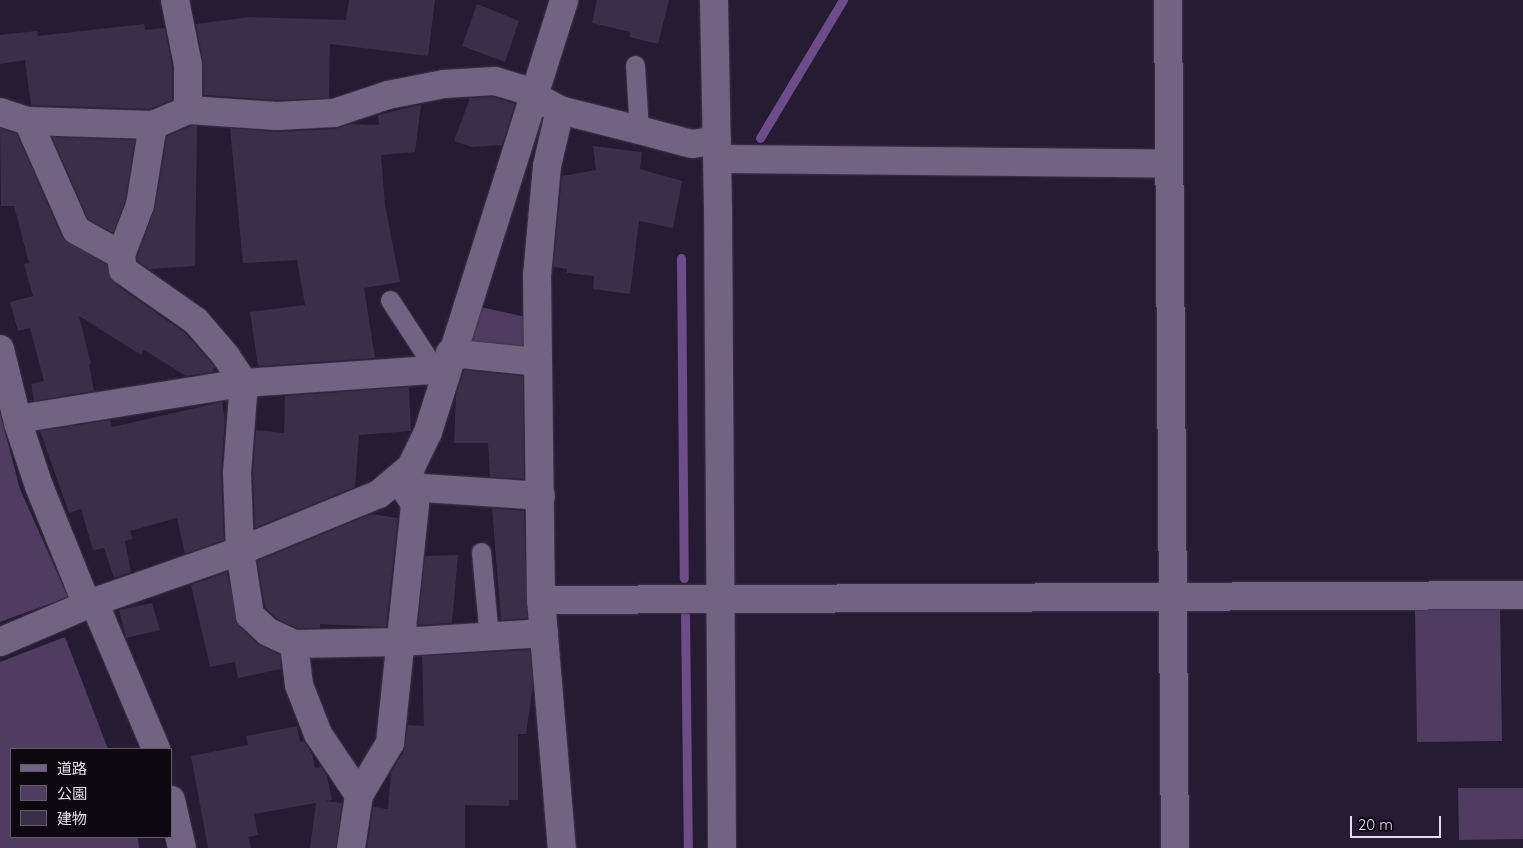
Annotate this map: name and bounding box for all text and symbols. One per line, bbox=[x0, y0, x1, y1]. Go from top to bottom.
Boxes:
legend bbox=[10, 748, 172, 838]
text: 道路 bbox=[57, 759, 87, 778]
text: 公園 bbox=[57, 784, 87, 803]
scale bar bbox=[1353, 806, 1444, 838]
text: 建物 bbox=[57, 809, 87, 828]
text: 20 m bbox=[1358, 815, 1393, 834]

